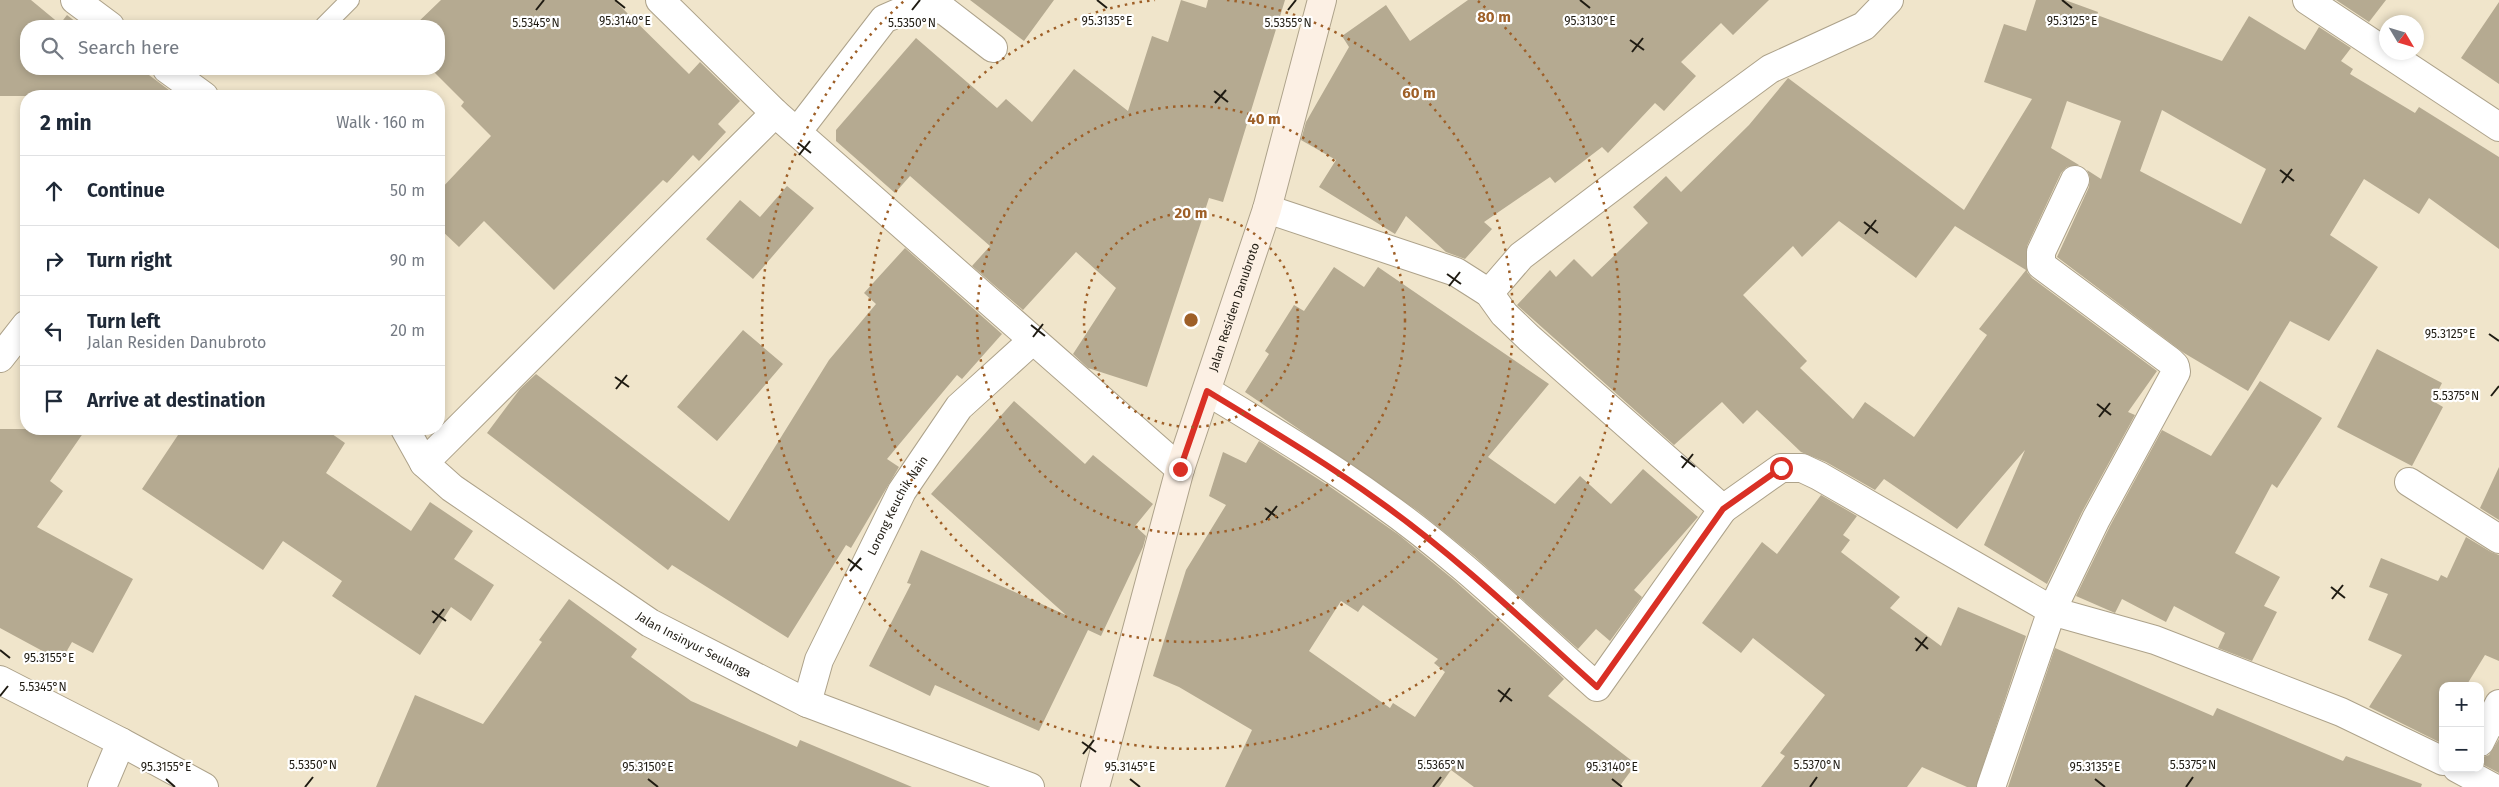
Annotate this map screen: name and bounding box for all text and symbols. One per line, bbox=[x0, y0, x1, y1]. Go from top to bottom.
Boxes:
text: 80 m bbox=[1477, 8, 1511, 26]
text: 95.3140°E bbox=[599, 14, 651, 28]
text: 95.3135°E bbox=[1082, 14, 1132, 28]
text: 95.3130°E bbox=[1564, 14, 1616, 28]
text: 95.3125°E bbox=[2047, 14, 2097, 28]
north arrow bbox=[2379, 15, 2424, 60]
text: 5.5345°N bbox=[512, 16, 560, 30]
text: 5.5350°N bbox=[888, 16, 936, 30]
text: 5.5355°N bbox=[1264, 16, 1312, 30]
search box bbox=[20, 20, 445, 75]
icon: search bbox=[38, 34, 66, 62]
text: Search here bbox=[78, 36, 179, 59]
text: 60 m bbox=[1402, 84, 1436, 102]
text: 2 min bbox=[40, 110, 92, 136]
text: 40 m bbox=[1247, 110, 1281, 128]
text: Walk · 160 m bbox=[336, 113, 425, 132]
icon: ahead bbox=[40, 177, 68, 205]
text: Continue bbox=[87, 179, 165, 202]
text: 50 m bbox=[390, 181, 425, 200]
text: 20 m bbox=[1175, 204, 1207, 222]
street label: Jalan Residen Danubroto bbox=[1206, 241, 1262, 373]
icon: right bbox=[40, 247, 68, 275]
text: Turn right bbox=[87, 249, 172, 272]
text: 90 m bbox=[390, 251, 425, 270]
text: Turn left bbox=[87, 310, 161, 333]
centre of rings bbox=[1182, 311, 1200, 329]
icon: left bbox=[40, 317, 68, 345]
text: 20 m bbox=[390, 321, 425, 340]
text: 95.3125°E bbox=[2425, 327, 2475, 341]
text: Jalan Residen Danubroto bbox=[87, 333, 266, 352]
icon: arrive bbox=[40, 387, 68, 415]
text: Arrive at destination bbox=[87, 389, 266, 412]
text: 5.5375°N bbox=[2433, 389, 2479, 403]
street label: Lorong Keuchik Nain bbox=[865, 453, 931, 558]
route start bbox=[1770, 457, 1793, 480]
route end bbox=[1169, 458, 1192, 481]
street label: Jalan Insinyur Seulanga bbox=[634, 609, 753, 680]
text: 95.3155°E bbox=[24, 651, 74, 665]
text: 5.5345°N bbox=[19, 680, 67, 694]
map controls bbox=[2439, 682, 2484, 772]
button: + bbox=[2439, 682, 2484, 727]
button: − bbox=[2439, 727, 2484, 772]
text: 5.5350°N bbox=[289, 758, 337, 772]
text: 5.5365°N bbox=[1417, 758, 1465, 772]
text: 5.5370°N bbox=[1793, 758, 1841, 772]
text: 5.5375°N bbox=[2170, 758, 2216, 772]
text: 95.3155°E bbox=[141, 760, 191, 774]
text: 95.3150°E bbox=[622, 760, 674, 774]
text: 95.3145°E bbox=[1104, 760, 1156, 774]
text: 95.3140°E bbox=[1586, 760, 1638, 774]
text: 95.3135°E bbox=[2070, 760, 2120, 774]

